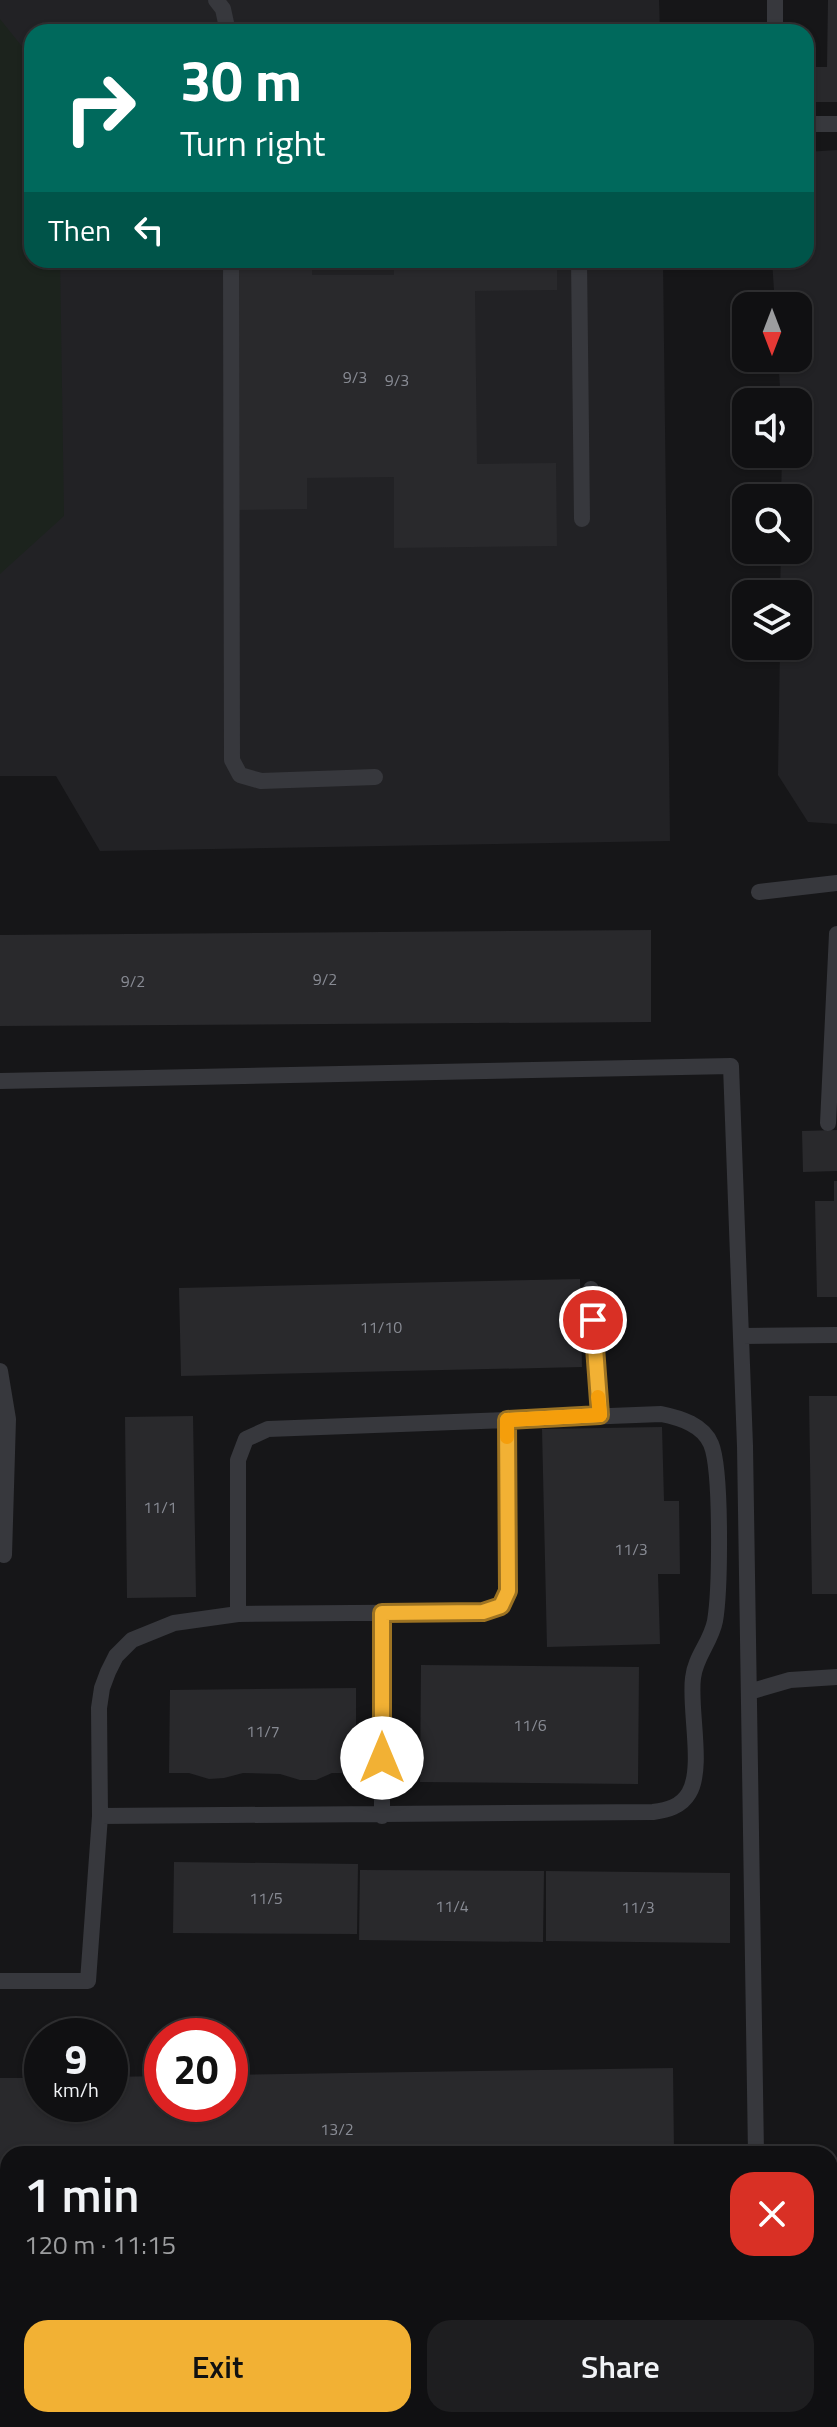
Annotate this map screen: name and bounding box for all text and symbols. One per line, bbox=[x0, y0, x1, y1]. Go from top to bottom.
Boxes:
text: 30 m bbox=[180, 38, 302, 123]
icon: right bbox=[48, 56, 152, 160]
text: Turn right bbox=[180, 115, 325, 170]
text: Then bbox=[48, 207, 111, 253]
icon: left bbox=[127, 208, 171, 252]
north arrow bbox=[732, 292, 812, 372]
map controls bbox=[732, 292, 812, 660]
house number: 9/3 bbox=[343, 365, 367, 389]
house number: 9/3 bbox=[385, 368, 409, 392]
button: sound bbox=[732, 388, 812, 468]
button: search bbox=[732, 484, 812, 564]
button: layers bbox=[732, 580, 812, 660]
house number: 9/2 bbox=[313, 967, 337, 991]
house number: 9/2 bbox=[121, 969, 145, 993]
pin bbox=[559, 1286, 627, 1354]
icon: arrive bbox=[571, 1298, 615, 1342]
house number: 11/10 bbox=[360, 1315, 402, 1339]
house number: 11/1 bbox=[143, 1495, 177, 1519]
house number: 11/3 bbox=[614, 1537, 648, 1561]
house number: 11/6 bbox=[513, 1713, 547, 1737]
position arrow bbox=[340, 1716, 424, 1800]
house number: 11/7 bbox=[246, 1719, 280, 1743]
house number: 11/5 bbox=[249, 1886, 283, 1910]
house number: 11/4 bbox=[435, 1894, 469, 1918]
house number: 11/3 bbox=[621, 1895, 655, 1919]
speed limit sign: 20 bbox=[144, 2018, 248, 2122]
text: 9 bbox=[65, 2029, 87, 2090]
text: km/h bbox=[53, 2074, 99, 2105]
house number: 13/2 bbox=[320, 2117, 354, 2141]
text: 1 min bbox=[24, 2158, 139, 2231]
button: close bbox=[730, 2172, 814, 2256]
text: 120 m · 11:15 bbox=[24, 2225, 176, 2264]
button: Exit bbox=[24, 2320, 411, 2412]
button: Share bbox=[427, 2320, 814, 2412]

